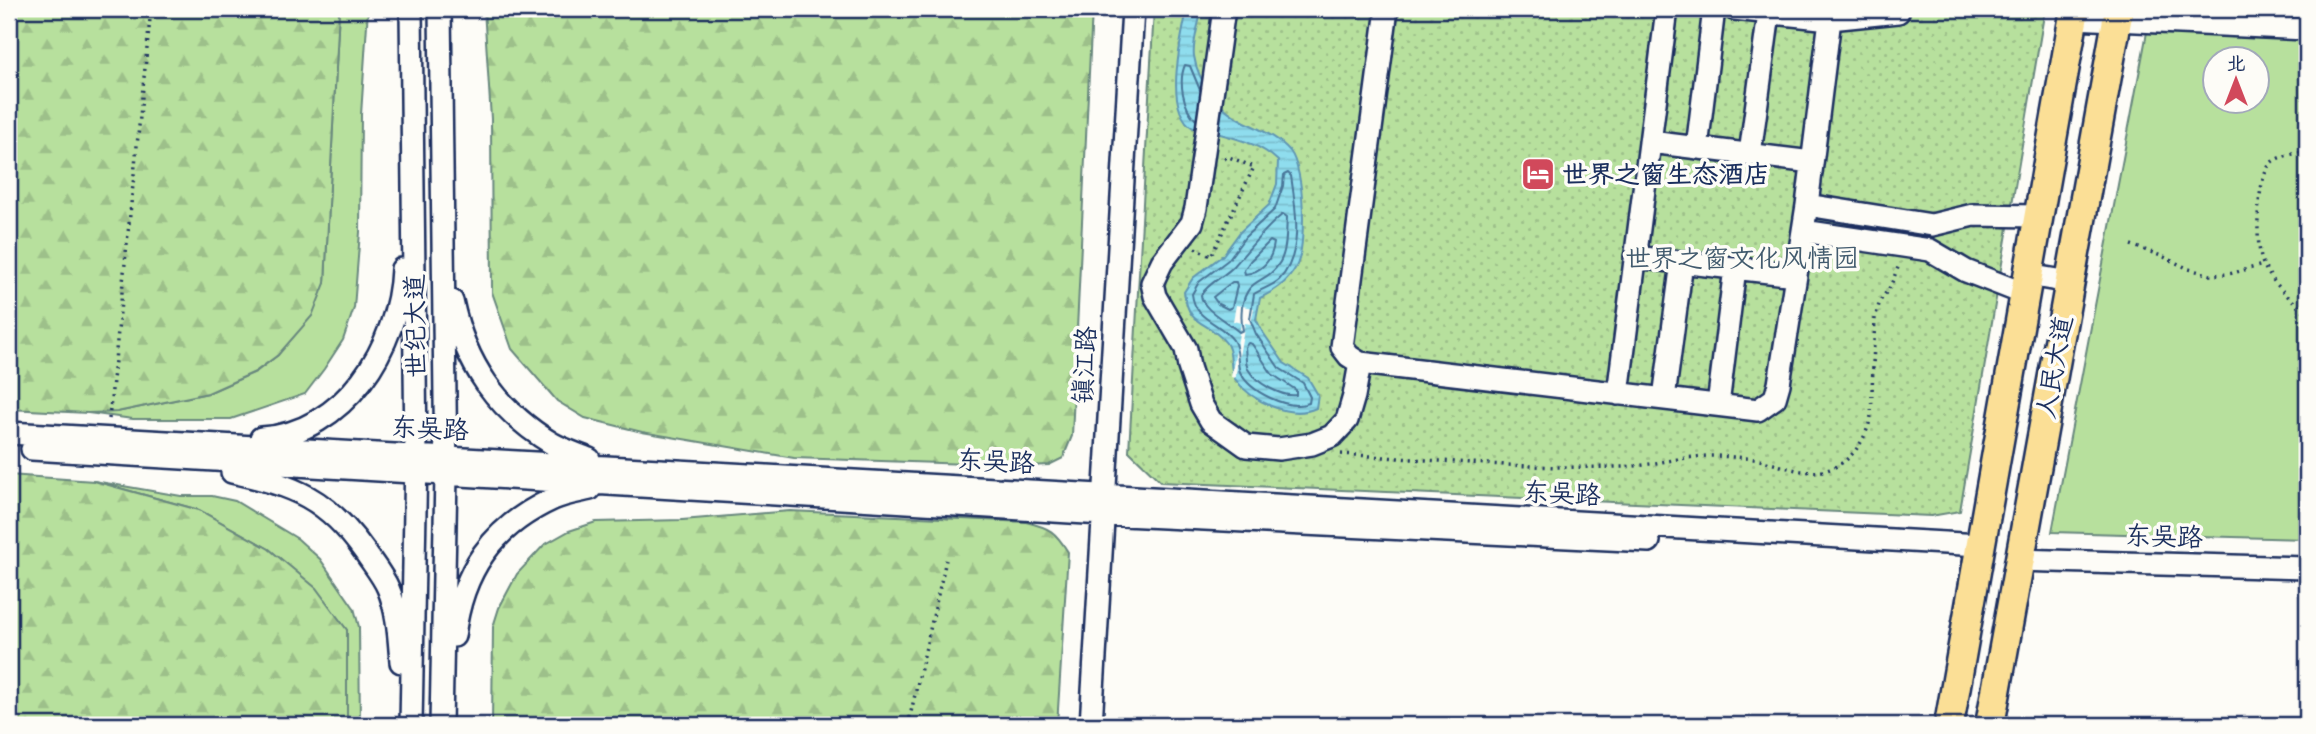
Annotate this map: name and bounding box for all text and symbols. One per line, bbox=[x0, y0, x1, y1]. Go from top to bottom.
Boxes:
north arrow bbox=[2200, 46, 2270, 116]
text: 北 bbox=[2226, 51, 2246, 76]
hotel icon: 世界之窗生态酒店 bbox=[1519, 155, 1557, 193]
place label: 世界之窗生态酒店 bbox=[1562, 156, 1770, 191]
park label: 世界之窗文化风情园 bbox=[1625, 240, 1859, 275]
street label: 世纪大道 bbox=[396, 274, 433, 378]
street label: 人民大道 bbox=[2027, 313, 2080, 421]
street label: 镇江路 bbox=[1064, 325, 1103, 405]
street label: 东吴路 bbox=[390, 408, 470, 447]
street label: 东吴路 bbox=[956, 441, 1036, 480]
street label: 东吴路 bbox=[1522, 473, 1602, 512]
street label: 东吴路 bbox=[2124, 517, 2204, 554]

